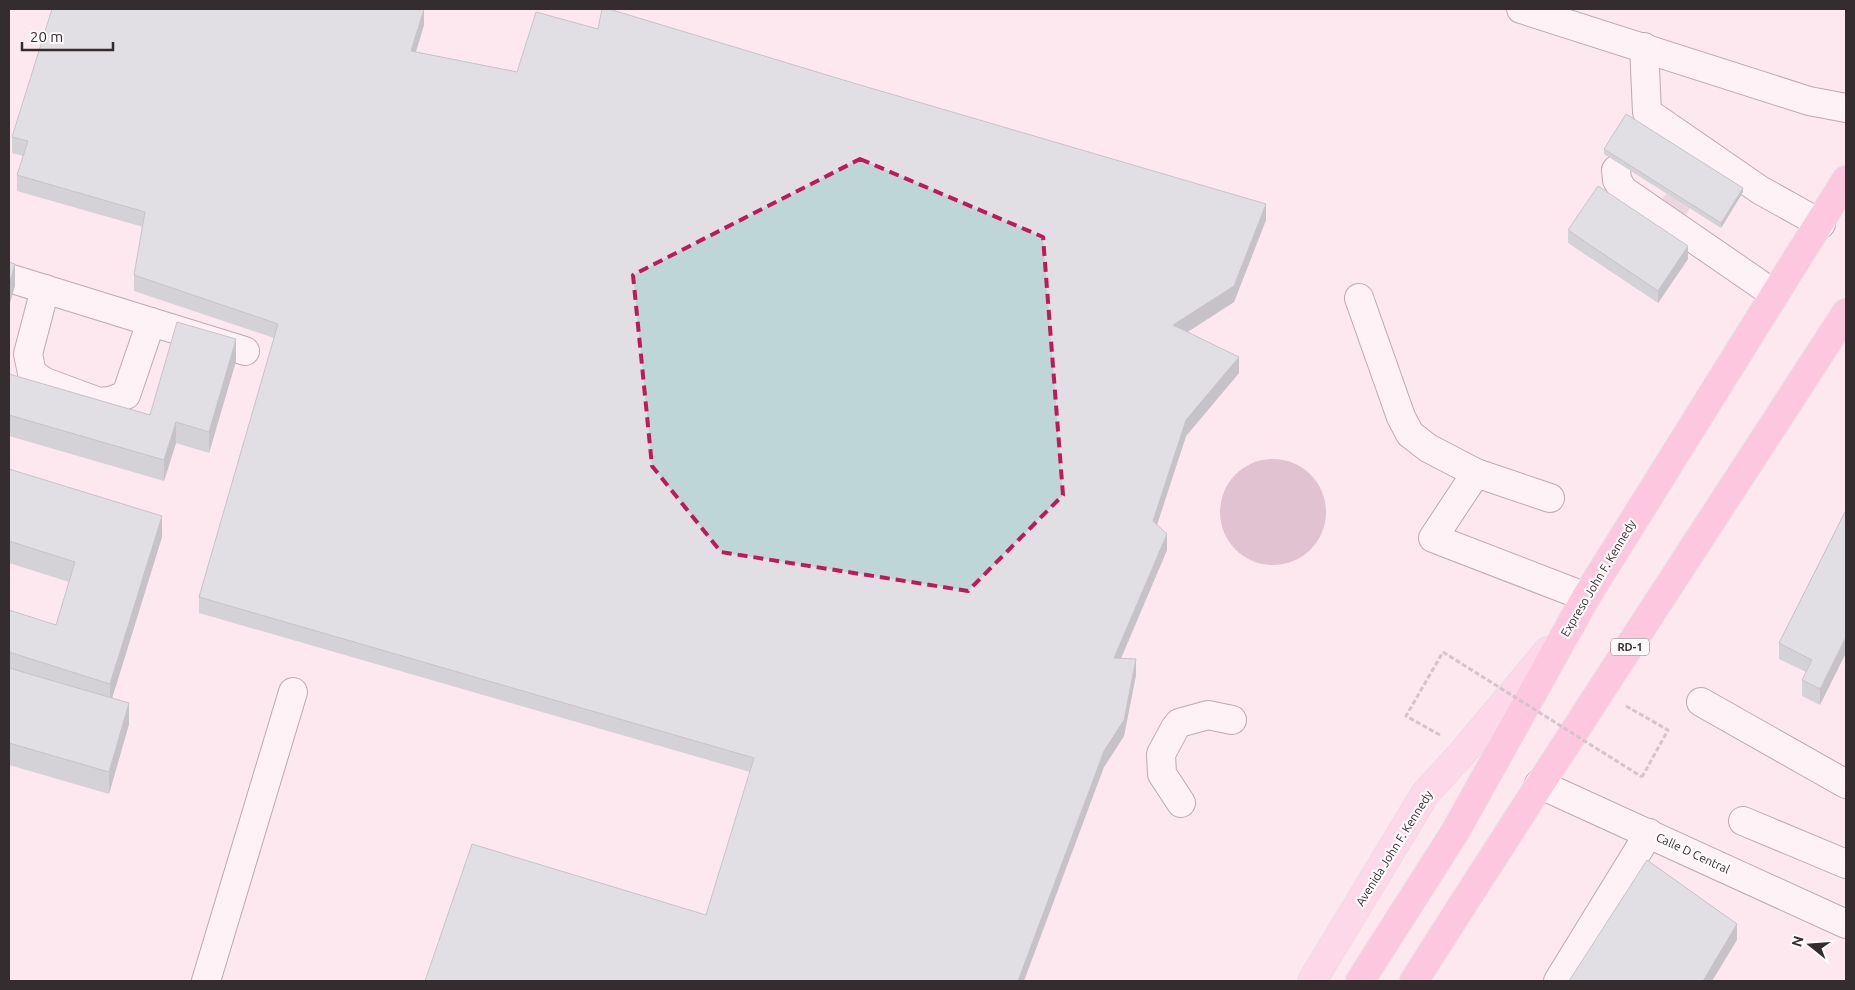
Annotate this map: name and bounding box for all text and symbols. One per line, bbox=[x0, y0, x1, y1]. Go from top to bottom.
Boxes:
scale bar bbox=[22, 20, 114, 52]
text: 20 m bbox=[30, 28, 63, 45]
street label: Expreso John F. Kennedy bbox=[1558, 517, 1638, 639]
road number: RD-1 bbox=[1611, 638, 1649, 656]
street label: Avenida John F. Kennedy bbox=[1353, 788, 1435, 908]
street label: Calle D Central bbox=[1654, 830, 1732, 876]
north arrow bbox=[1785, 920, 1835, 970]
text: N bbox=[1788, 934, 1807, 949]

